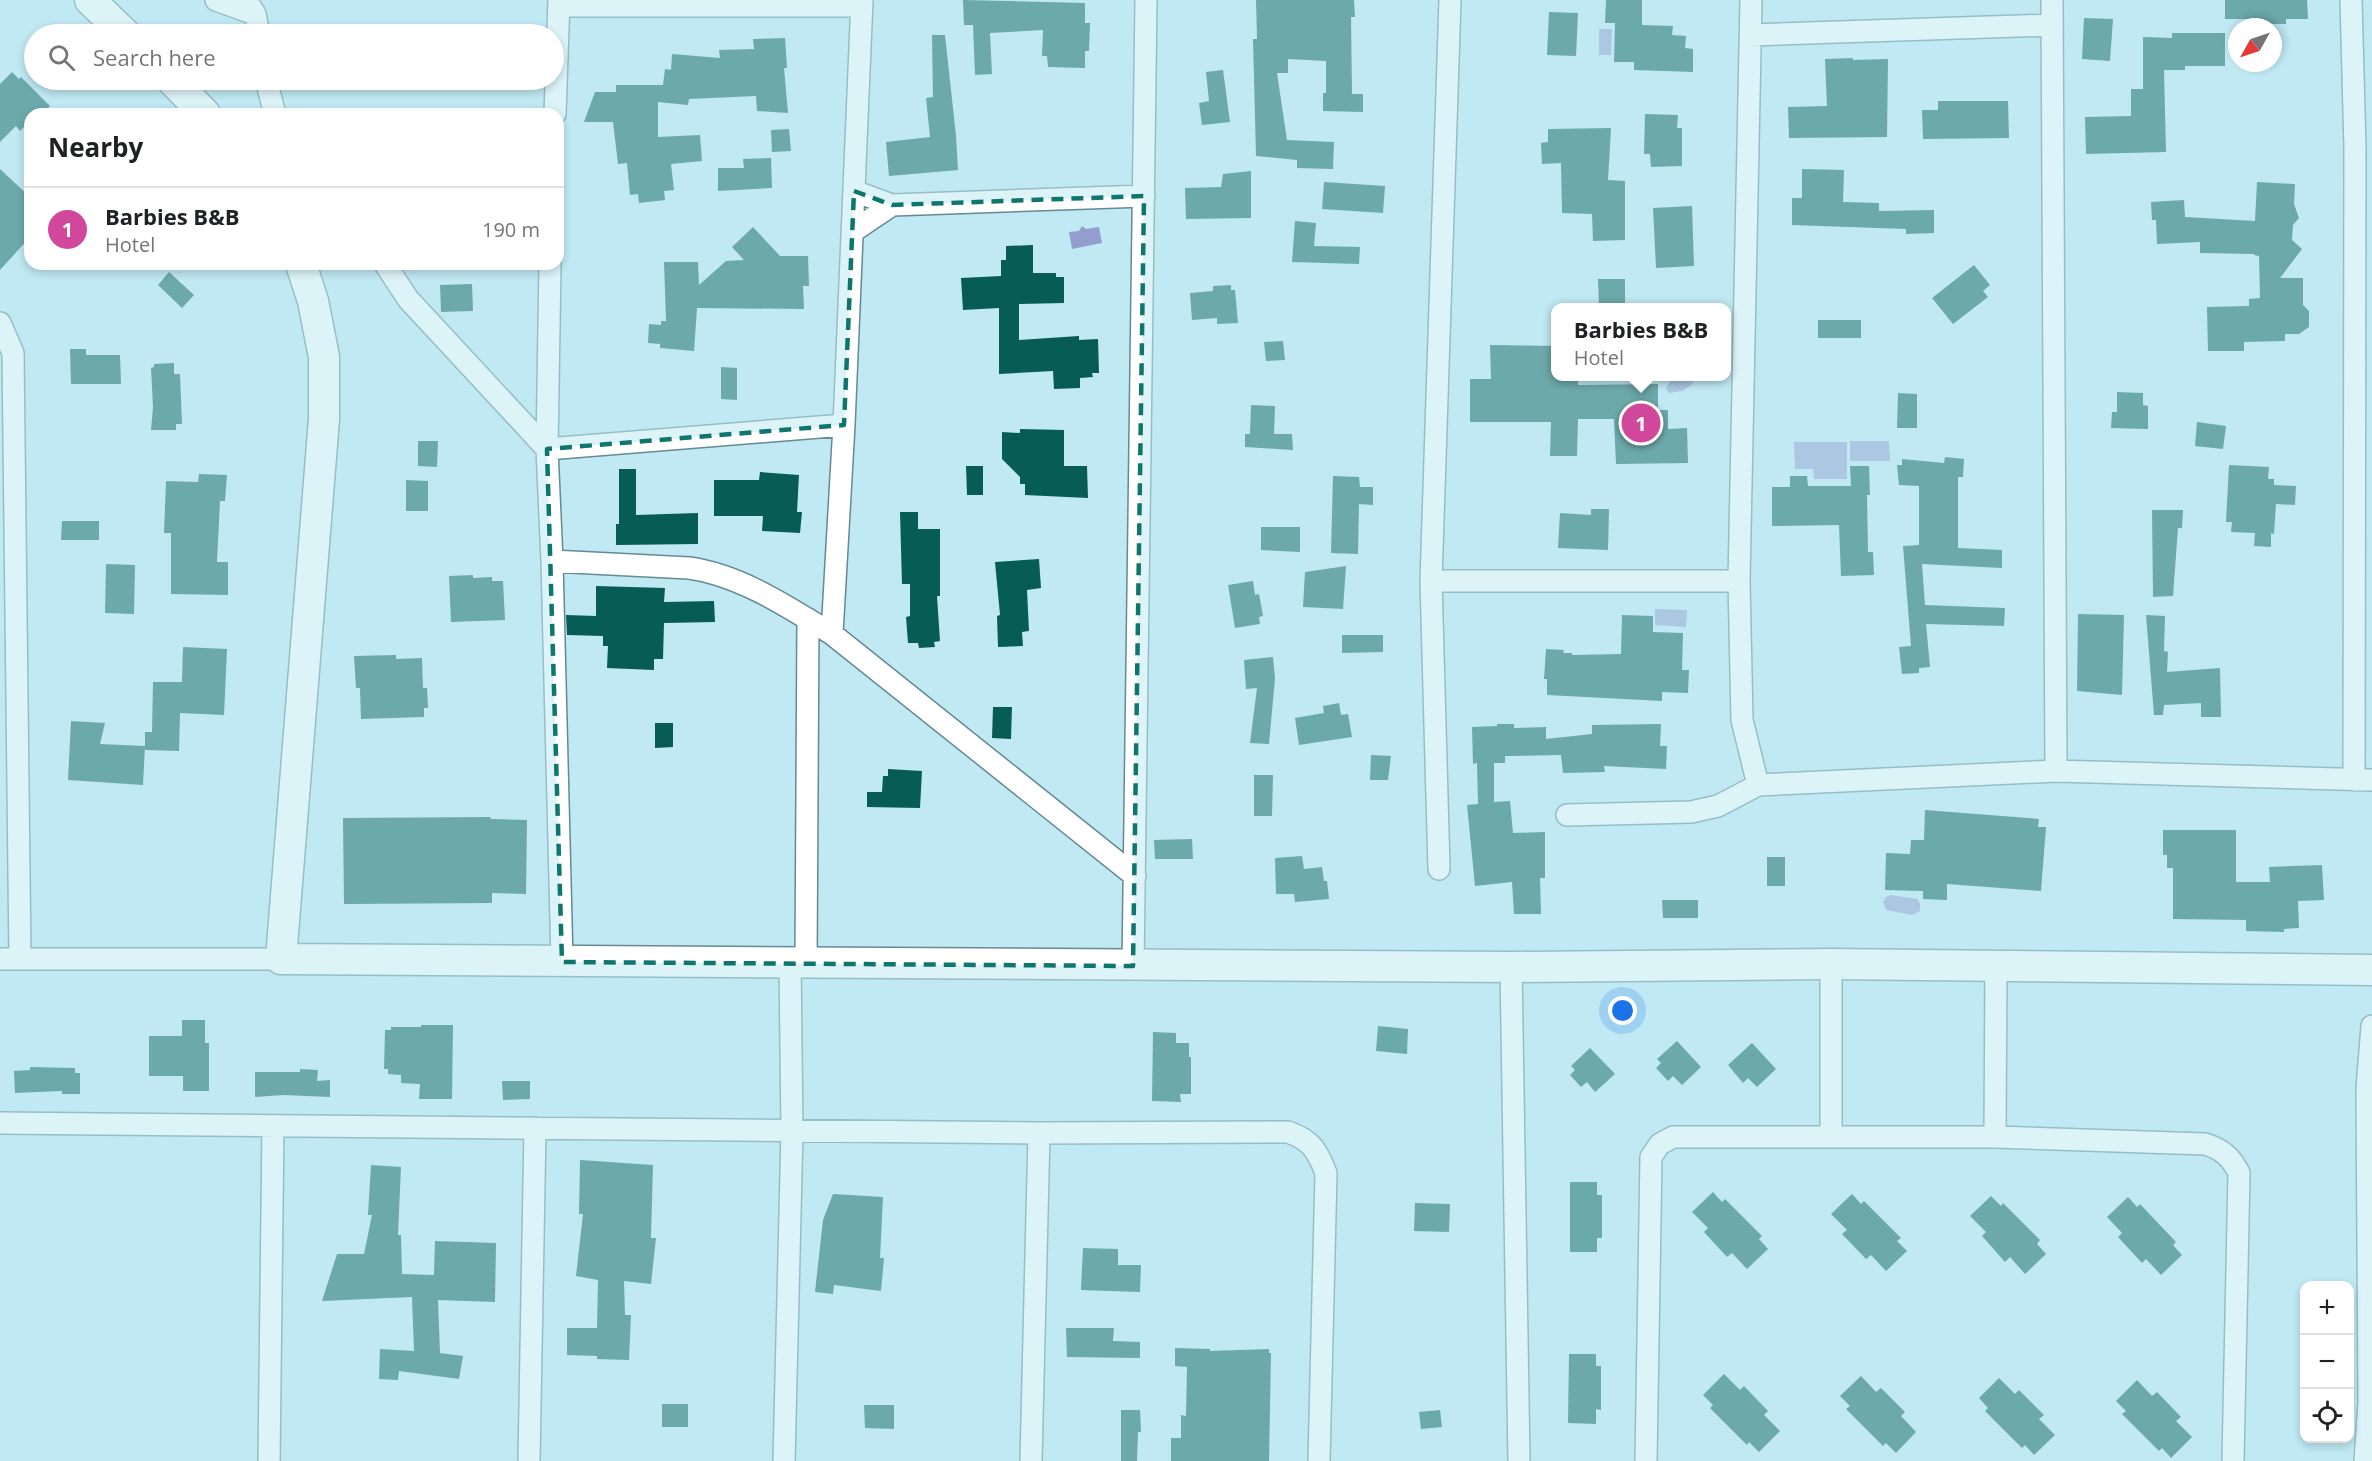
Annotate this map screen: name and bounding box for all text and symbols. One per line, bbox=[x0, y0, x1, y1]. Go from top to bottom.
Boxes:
north arrow bbox=[2228, 18, 2282, 72]
search box bbox=[24, 24, 564, 90]
icon: search bbox=[45, 41, 78, 74]
text: Search here bbox=[93, 42, 216, 72]
text: Nearby bbox=[48, 129, 143, 165]
text: Barbies B&B bbox=[105, 201, 239, 231]
text: 1 bbox=[62, 216, 73, 243]
text: 190 m bbox=[482, 216, 540, 243]
text: Hotel bbox=[105, 231, 155, 258]
popup bbox=[1551, 303, 1731, 381]
text: Barbies B&B bbox=[1574, 314, 1708, 344]
text: Hotel bbox=[1574, 344, 1624, 371]
pin: 1 bbox=[1622, 400, 1660, 446]
your location bbox=[1608, 996, 1637, 1025]
map controls bbox=[2300, 1281, 2354, 1443]
button: + bbox=[2300, 1281, 2354, 1335]
button: − bbox=[2300, 1335, 2354, 1389]
button: locate bbox=[2300, 1389, 2354, 1443]

